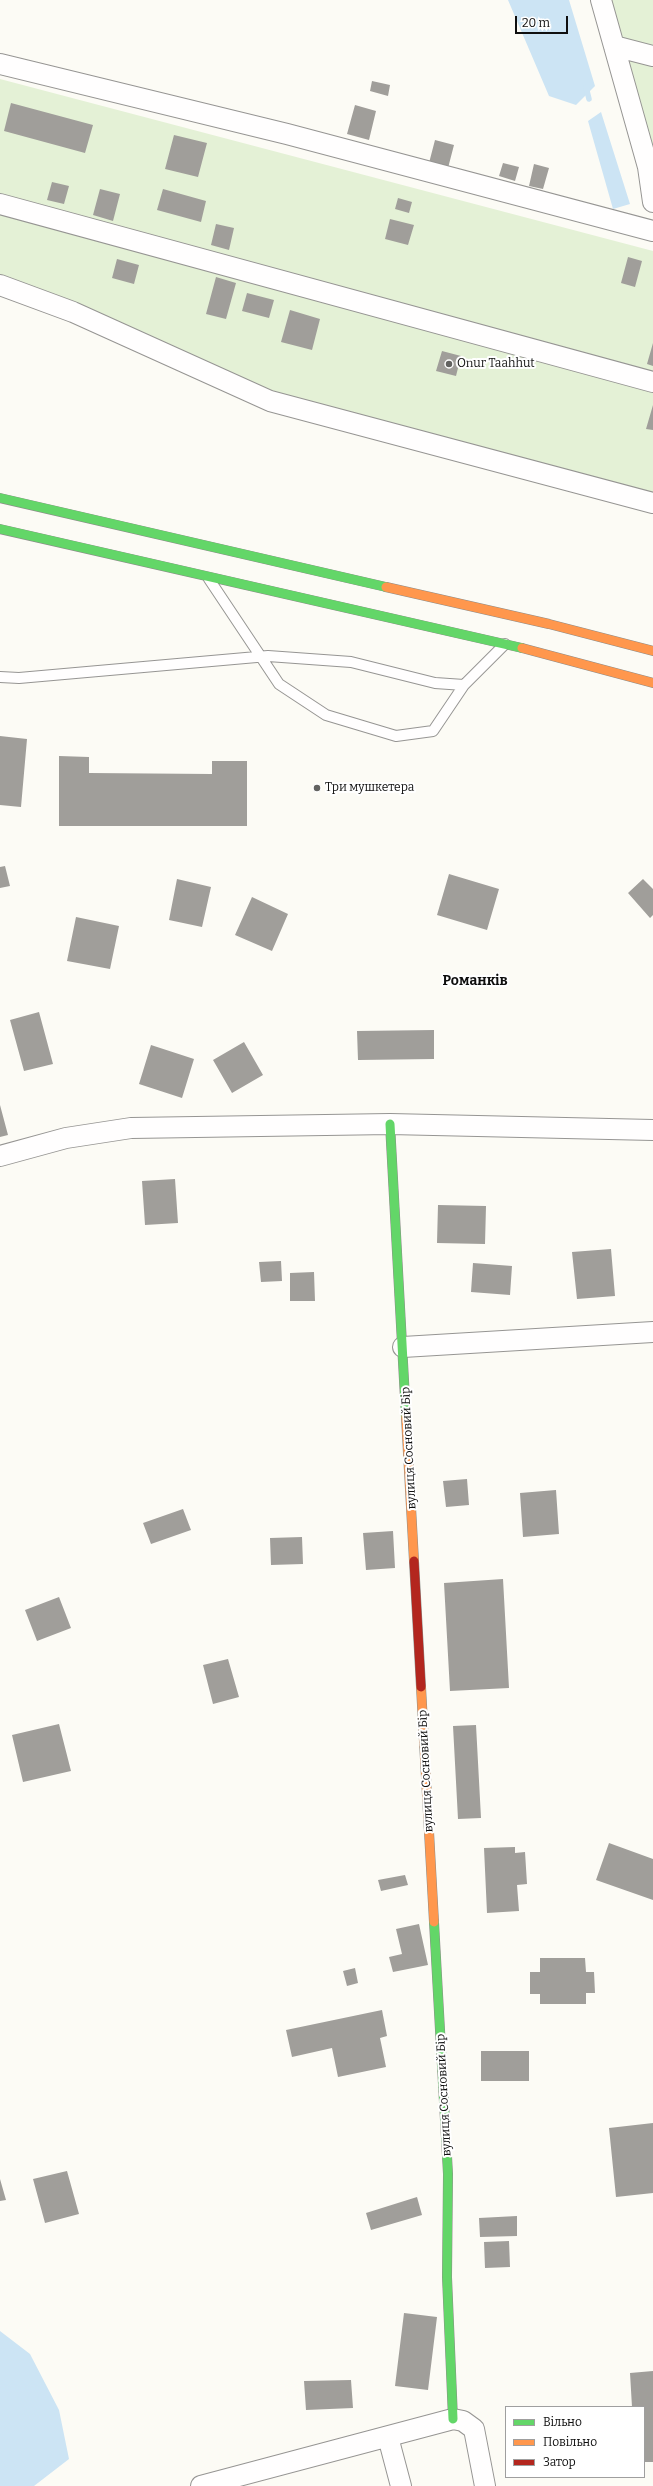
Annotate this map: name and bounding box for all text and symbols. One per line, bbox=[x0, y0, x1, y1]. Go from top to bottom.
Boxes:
scale bar bbox=[517, 8, 570, 34]
text: 20 m bbox=[522, 16, 550, 30]
place label: Onur Taahhut bbox=[457, 357, 535, 371]
marker: Onur Taahhut bbox=[444, 359, 454, 369]
place label: Три мушкетера bbox=[325, 781, 414, 795]
marker: Три мушкетера bbox=[312, 783, 322, 793]
district label: Романків bbox=[442, 973, 508, 989]
street label: вулиця Сосновий Бір bbox=[399, 1386, 419, 1510]
street label: вулиця Сосновий Бір bbox=[416, 1709, 436, 1833]
street label: вулиця Сосновий Бір bbox=[434, 2033, 454, 2157]
legend bbox=[505, 2406, 645, 2478]
text: Вільно bbox=[543, 2415, 582, 2429]
text: Повільно bbox=[543, 2435, 597, 2449]
text: Затор bbox=[543, 2455, 576, 2469]

